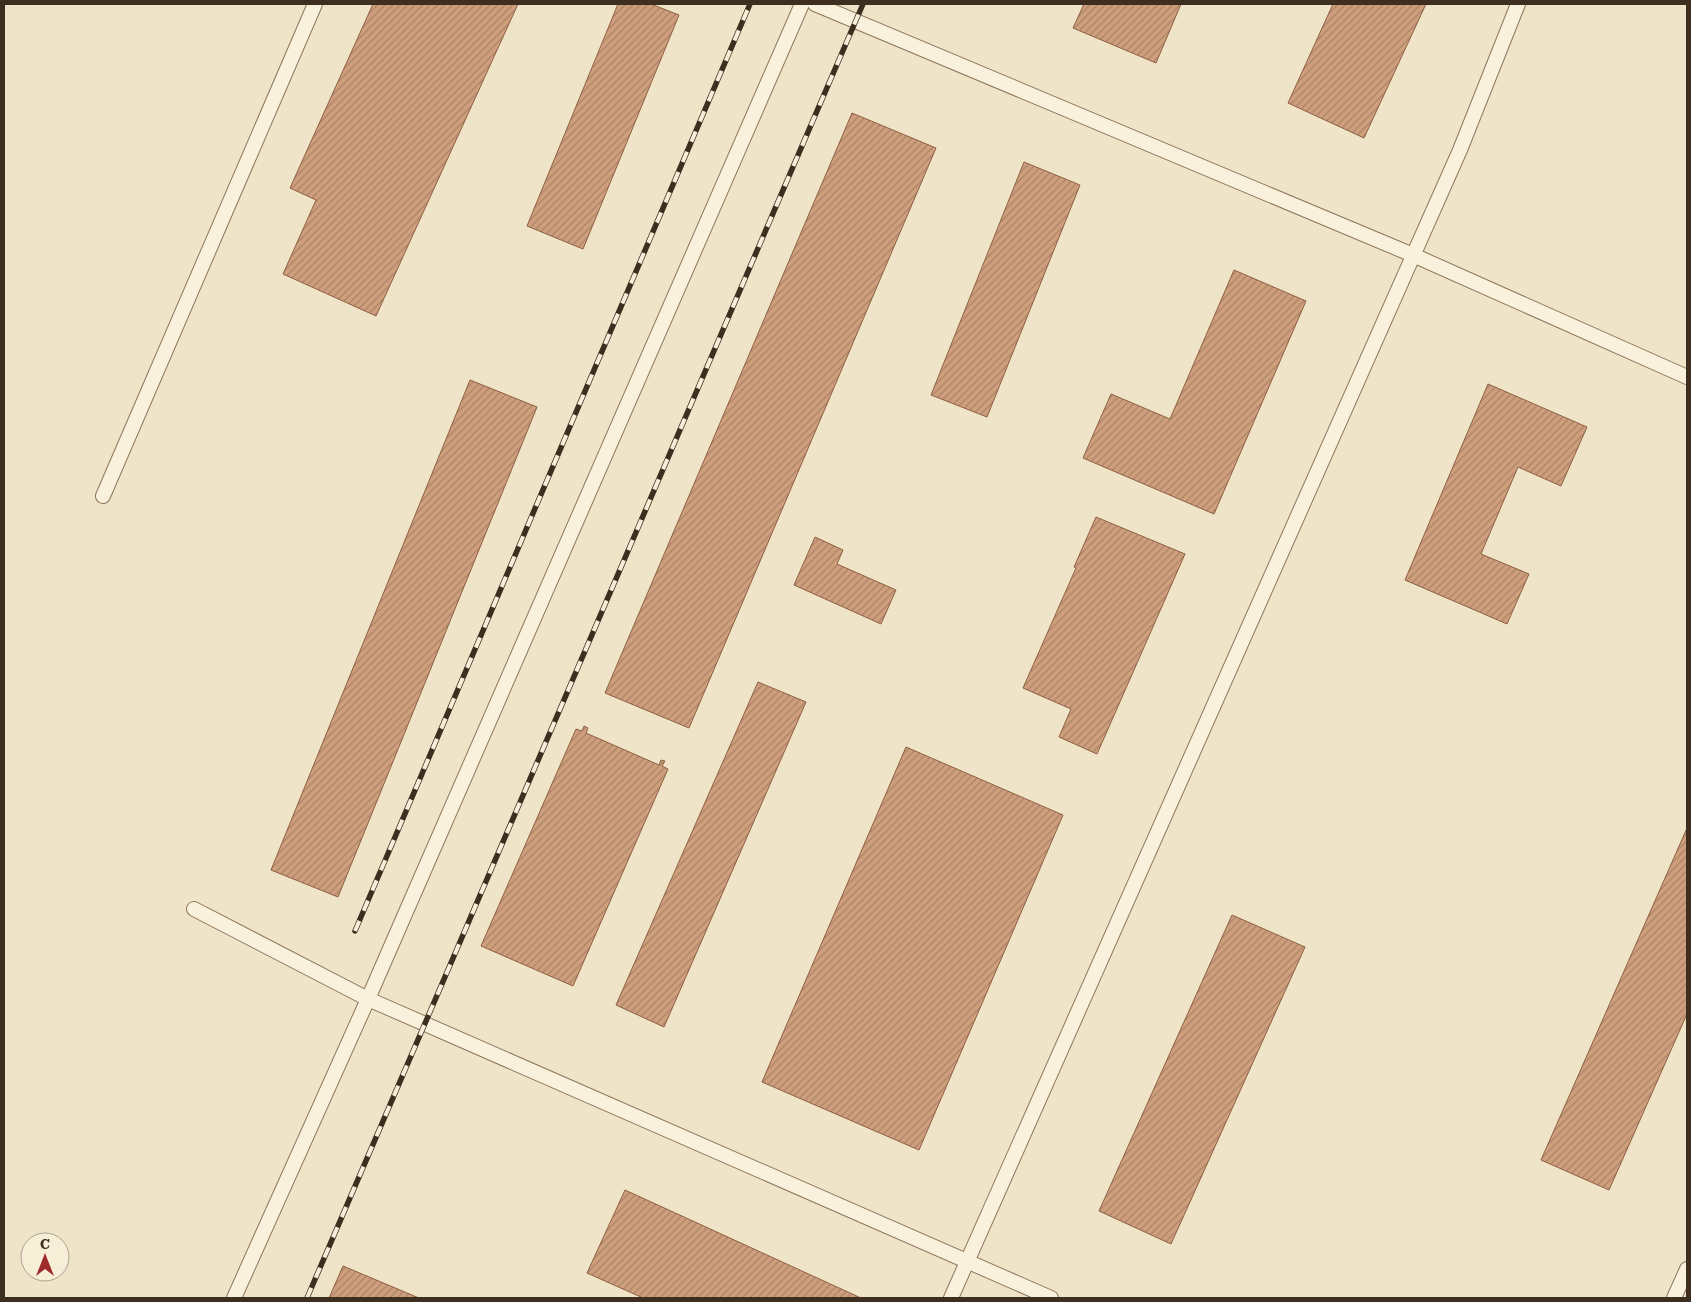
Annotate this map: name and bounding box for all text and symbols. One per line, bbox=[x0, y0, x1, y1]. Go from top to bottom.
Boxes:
north arrow bbox=[20, 1232, 70, 1282]
text: С bbox=[40, 1236, 50, 1252]

